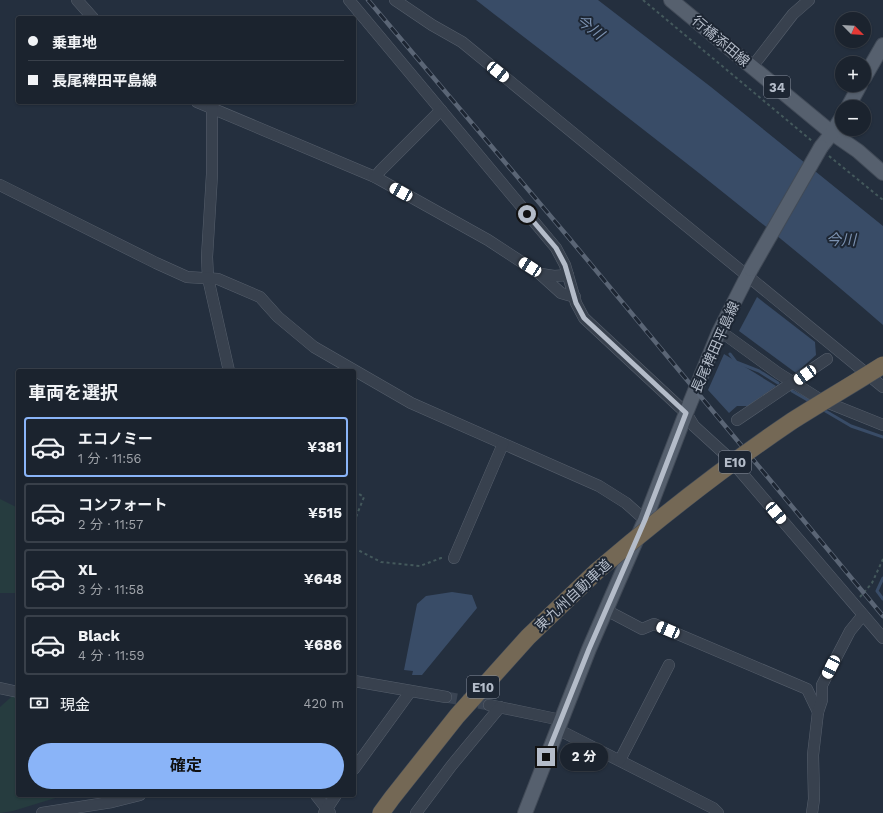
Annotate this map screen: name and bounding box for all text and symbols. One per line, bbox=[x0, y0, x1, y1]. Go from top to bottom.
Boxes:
water label: 今川 bbox=[573, 11, 609, 45]
street label: 行橋添田線 bbox=[689, 12, 753, 70]
north arrow bbox=[835, 12, 871, 48]
map controls bbox=[835, 12, 871, 136]
text: 乗車地 bbox=[52, 34, 97, 52]
button: + bbox=[835, 56, 871, 92]
car bbox=[485, 60, 511, 84]
text: 長尾稗田平島線 bbox=[52, 72, 157, 90]
road number: 34 bbox=[764, 76, 790, 98]
button: − bbox=[835, 100, 871, 136]
car bbox=[388, 181, 414, 203]
route start bbox=[518, 205, 536, 223]
water label: 今川 bbox=[826, 231, 858, 249]
car bbox=[517, 255, 543, 279]
street label: 長尾稗田平島線 bbox=[688, 299, 742, 395]
car bbox=[792, 363, 818, 387]
text: 車両を選択 bbox=[28, 382, 118, 403]
icon: car bbox=[30, 429, 66, 465]
text: エコノミー bbox=[78, 430, 153, 448]
text: ¥381 bbox=[307, 438, 342, 456]
text: 1 分 · 11:56 bbox=[78, 451, 142, 466]
road number: E10 bbox=[719, 451, 751, 473]
icon: car bbox=[30, 495, 66, 531]
text: コンフォート bbox=[78, 496, 168, 514]
car bbox=[764, 500, 788, 526]
text: ¥515 bbox=[308, 504, 342, 522]
text: 2 分 · 11:57 bbox=[78, 517, 143, 532]
street label: 東九州自動車道 bbox=[532, 556, 614, 634]
icon: car bbox=[30, 561, 66, 597]
text: XL bbox=[78, 561, 97, 579]
text: ¥648 bbox=[304, 570, 342, 588]
text: 3 分 · 11:58 bbox=[78, 582, 144, 597]
car bbox=[655, 620, 681, 640]
icon: car bbox=[30, 627, 66, 663]
text: Black bbox=[78, 627, 120, 645]
text: ¥686 bbox=[304, 636, 342, 654]
text: 4 分 · 11:59 bbox=[78, 648, 145, 663]
car bbox=[820, 654, 842, 680]
road number: E10 bbox=[467, 676, 499, 698]
icon: cash bbox=[28, 692, 50, 714]
text: 現金 bbox=[60, 696, 90, 714]
text: 420 m bbox=[304, 696, 344, 711]
button: 確定 bbox=[28, 743, 344, 789]
callout: 2 分 bbox=[560, 743, 608, 771]
route end bbox=[537, 748, 555, 766]
text: 2 分 bbox=[572, 749, 596, 764]

